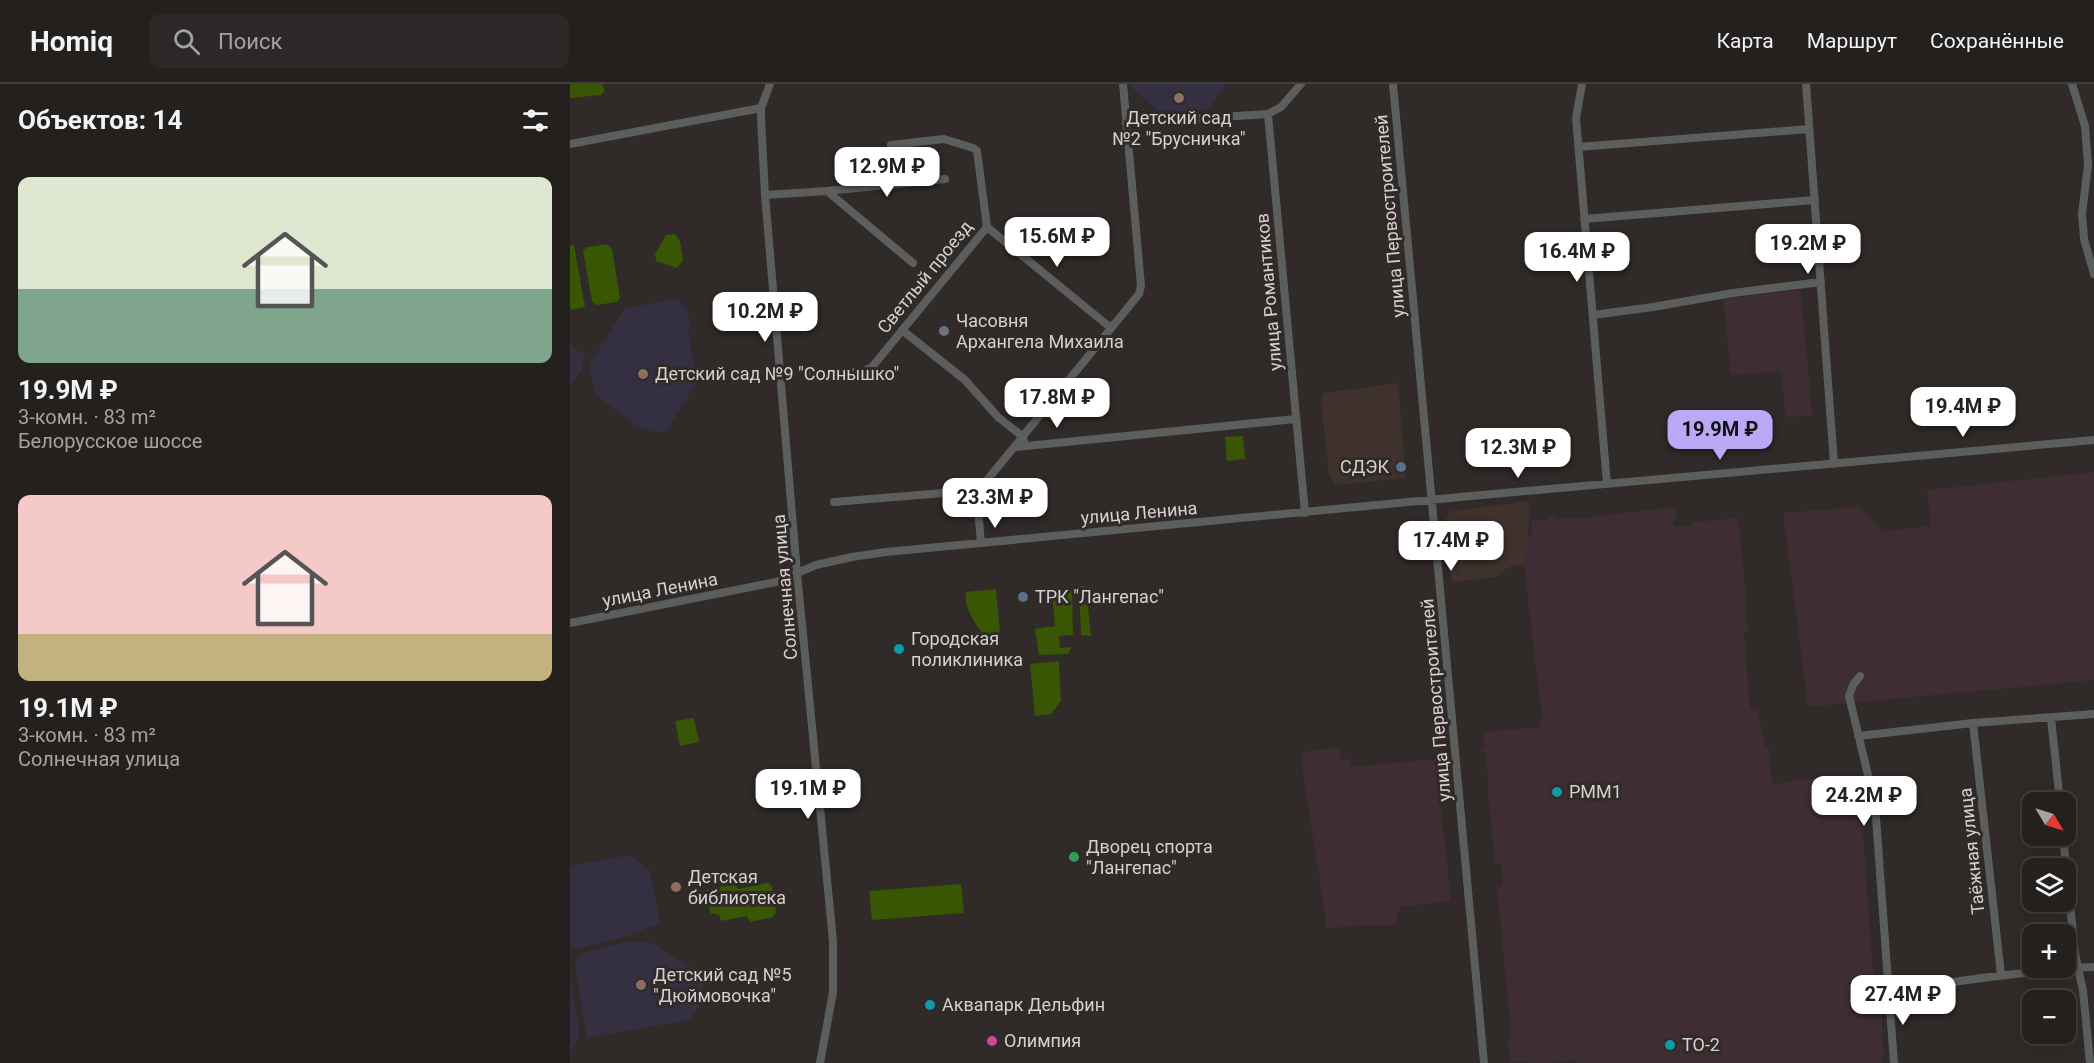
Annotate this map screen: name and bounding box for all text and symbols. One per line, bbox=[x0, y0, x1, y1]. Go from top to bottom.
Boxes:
search box bbox=[149, 14, 569, 68]
text: Homiq bbox=[30, 25, 113, 58]
icon: search bbox=[170, 25, 203, 58]
text: Поиск bbox=[218, 29, 282, 54]
text: Карта bbox=[1717, 29, 1774, 53]
text: Маршрут bbox=[1807, 29, 1897, 53]
text: Сохранённые bbox=[1930, 29, 2064, 53]
marker: Детский сад №2 "Брусничка" bbox=[1172, 91, 1186, 105]
icon: filters bbox=[519, 104, 552, 137]
text: Объектов: 14 bbox=[18, 105, 182, 135]
place label: Детский сад №2 "Брусничка" bbox=[1112, 107, 1246, 149]
street label: улица Первостроителей bbox=[1370, 114, 1409, 318]
pin: 12.9M ₽ bbox=[832, 147, 942, 198]
text: 12.9M ₽ bbox=[849, 154, 925, 178]
street label: улица Романтиков bbox=[1251, 212, 1286, 372]
icon: home bbox=[231, 216, 339, 324]
street label: Светлый проезд bbox=[873, 216, 977, 337]
pin: 15.6M ₽ bbox=[1002, 217, 1112, 268]
text: 15.6M ₽ bbox=[1019, 224, 1095, 248]
pin: 19.2M ₽ bbox=[1753, 224, 1863, 275]
text: 19.2M ₽ bbox=[1770, 231, 1846, 255]
pin: 16.4M ₽ bbox=[1522, 232, 1632, 283]
text: 16.4M ₽ bbox=[1539, 239, 1615, 263]
pin: 10.2M ₽ bbox=[710, 292, 820, 343]
text: 10.2M ₽ bbox=[727, 299, 803, 323]
place label: Часовня Архангела Михаила bbox=[956, 310, 1124, 352]
marker: Часовня Архангела Михаила bbox=[937, 324, 951, 338]
place label: Детский сад №9 "Солнышко" bbox=[655, 363, 899, 384]
marker: Детский сад №9 "Солнышко" bbox=[636, 367, 650, 381]
text: 19.9M ₽ bbox=[18, 375, 118, 405]
pin: 17.8M ₽ bbox=[1002, 378, 1112, 429]
text: 17.8M ₽ bbox=[1019, 385, 1095, 409]
pin: 19.4M ₽ bbox=[1908, 387, 2018, 438]
text: 19.4M ₽ bbox=[1925, 394, 2001, 418]
text: 3-комн. · 83 m² bbox=[18, 405, 156, 429]
pin: 19.9M ₽ bbox=[1665, 410, 1775, 461]
text: 19.9M ₽ bbox=[1682, 417, 1758, 441]
pin: 12.3M ₽ bbox=[1463, 428, 1573, 479]
text: Белорусское шоссе bbox=[18, 429, 202, 453]
text: 12.3M ₽ bbox=[1480, 435, 1556, 459]
place label: СДЭК bbox=[1340, 456, 1389, 477]
marker: СДЭК bbox=[1394, 460, 1408, 474]
pin: 23.3M ₽ bbox=[940, 478, 1050, 529]
text: 23.3M ₽ bbox=[957, 485, 1033, 509]
street label: улица Ленина bbox=[1080, 497, 1198, 528]
street label: Солнечная улица bbox=[768, 513, 801, 661]
pin: 17.4M ₽ bbox=[1396, 521, 1506, 572]
text: 17.4M ₽ bbox=[1413, 528, 1489, 552]
icon: home bbox=[231, 534, 339, 642]
street label: улица Ленина bbox=[600, 568, 719, 611]
place label: ТРК "Лангепас" bbox=[1035, 586, 1164, 607]
marker: ТРК "Лангепас" bbox=[1016, 590, 1030, 604]
street label: улица Первостроителей bbox=[1416, 598, 1455, 802]
place label: Городская поликлиника bbox=[911, 628, 1023, 670]
marker: Городская поликлиника bbox=[892, 642, 906, 656]
text: 19.1M ₽ bbox=[18, 693, 118, 723]
text: 3-комн. · 83 m² bbox=[18, 723, 156, 747]
text: Солнечная улица bbox=[18, 747, 180, 771]
pin: 19.1M ₽ bbox=[753, 769, 863, 820]
text: 19.1M ₽ bbox=[770, 776, 846, 800]
pin: 24.2M ₽ bbox=[1809, 776, 1919, 827]
place label: РММ1 bbox=[1569, 781, 1622, 802]
text: 24.2M ₽ bbox=[1826, 783, 1902, 807]
marker: РММ1 bbox=[1550, 785, 1564, 799]
street label: Таёжная улица bbox=[1954, 787, 1989, 915]
north arrow bbox=[2022, 792, 2076, 846]
map controls bbox=[2022, 792, 2076, 1044]
place label: Дворец спорта "Лангепас" bbox=[1086, 836, 1213, 878]
marker: Дворец спорта "Лангепас" bbox=[1067, 850, 1081, 864]
button: layers bbox=[2022, 858, 2076, 912]
place label: Детская библиотека bbox=[688, 866, 786, 908]
marker: Детская библиотека bbox=[669, 880, 683, 894]
button: + bbox=[2022, 924, 2076, 978]
place label: Детский сад №5 "Дюймовочка" bbox=[653, 964, 792, 1006]
pin: 27.4M ₽ bbox=[1848, 975, 1958, 1026]
marker: Детский сад №5 "Дюймовочка" bbox=[634, 978, 648, 992]
text: 27.4M ₽ bbox=[1865, 982, 1941, 1006]
button: − bbox=[2022, 990, 2076, 1044]
place label: Аквапарк Дельфин bbox=[942, 994, 1105, 1015]
marker: Аквапарк Дельфин bbox=[923, 998, 937, 1012]
place label: Олимпия bbox=[1004, 1030, 1081, 1051]
marker: Олимпия bbox=[985, 1034, 999, 1048]
place label: ТО-2 bbox=[1682, 1034, 1720, 1055]
marker: ТО-2 bbox=[1663, 1038, 1677, 1052]

